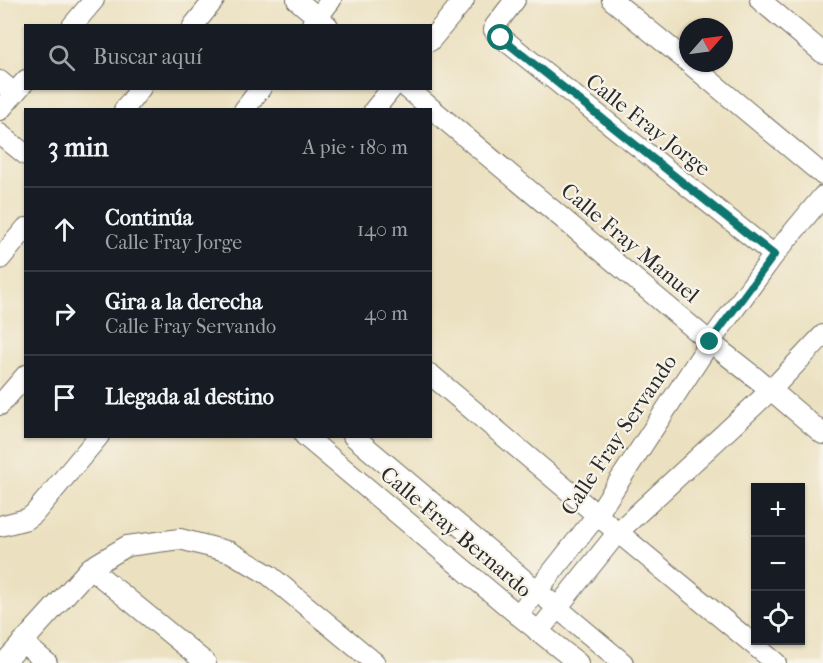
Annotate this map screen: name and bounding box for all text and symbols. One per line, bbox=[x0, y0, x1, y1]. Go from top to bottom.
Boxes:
north arrow bbox=[679, 18, 733, 72]
search box bbox=[24, 24, 432, 90]
route start bbox=[487, 24, 513, 50]
icon: search bbox=[45, 41, 78, 74]
text: Buscar aquí bbox=[93, 44, 202, 70]
street label: Calle Fray Jorge bbox=[581, 68, 715, 182]
text: 3 min bbox=[48, 132, 109, 163]
text: A pie · 180 m bbox=[303, 136, 408, 159]
street label: Calle Fray Manuel bbox=[556, 178, 704, 308]
text: Continúa bbox=[105, 205, 193, 231]
icon: ahead bbox=[48, 213, 81, 246]
text: 140 m bbox=[357, 218, 408, 241]
text: Calle Fray Jorge bbox=[105, 231, 242, 254]
text: Gira a la derecha bbox=[105, 289, 262, 315]
icon: right bbox=[48, 297, 81, 330]
text: 40 m bbox=[364, 302, 408, 325]
text: Calle Fray Servando bbox=[105, 315, 276, 338]
route end bbox=[696, 328, 722, 354]
street label: Calle Fray Servando bbox=[556, 350, 682, 520]
icon: arrive bbox=[48, 381, 81, 414]
text: Llegada al destino bbox=[105, 384, 274, 410]
street label: Calle Fray Bernardo bbox=[375, 461, 537, 603]
map controls bbox=[751, 483, 805, 645]
button: + bbox=[751, 483, 805, 537]
button: − bbox=[751, 537, 805, 591]
button: locate bbox=[751, 591, 805, 645]

